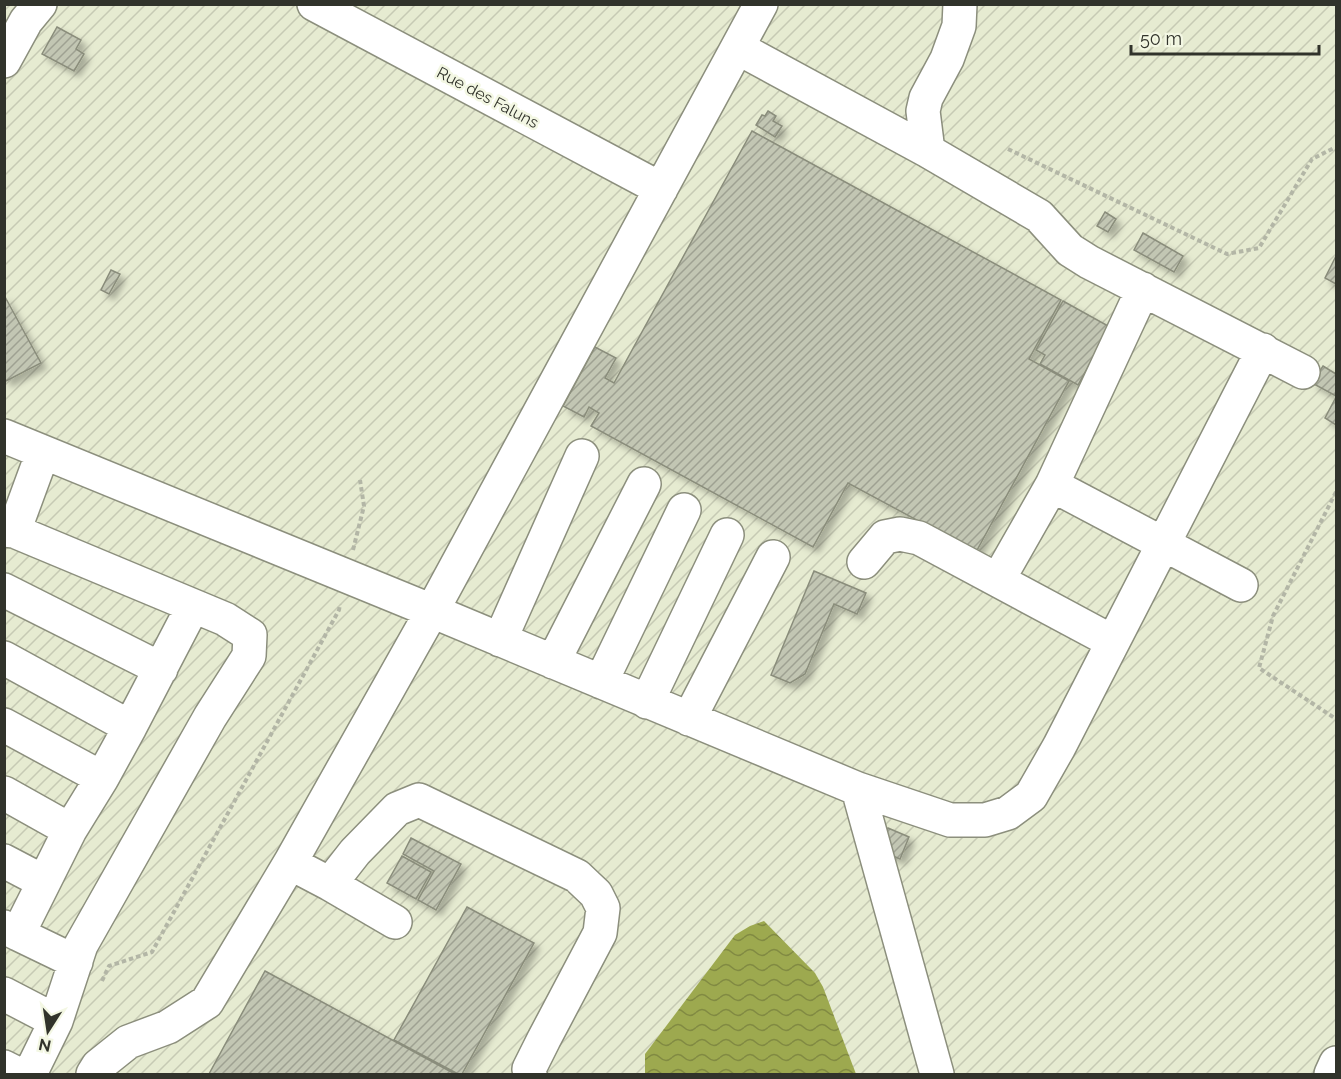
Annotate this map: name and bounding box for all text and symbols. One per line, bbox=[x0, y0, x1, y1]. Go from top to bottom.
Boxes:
scale bar bbox=[1131, 18, 1318, 56]
text: 50 m bbox=[1140, 28, 1182, 49]
street label: Rue des Faluns bbox=[434, 63, 542, 132]
north arrow bbox=[18, 1001, 78, 1061]
text: N bbox=[37, 1035, 53, 1056]

